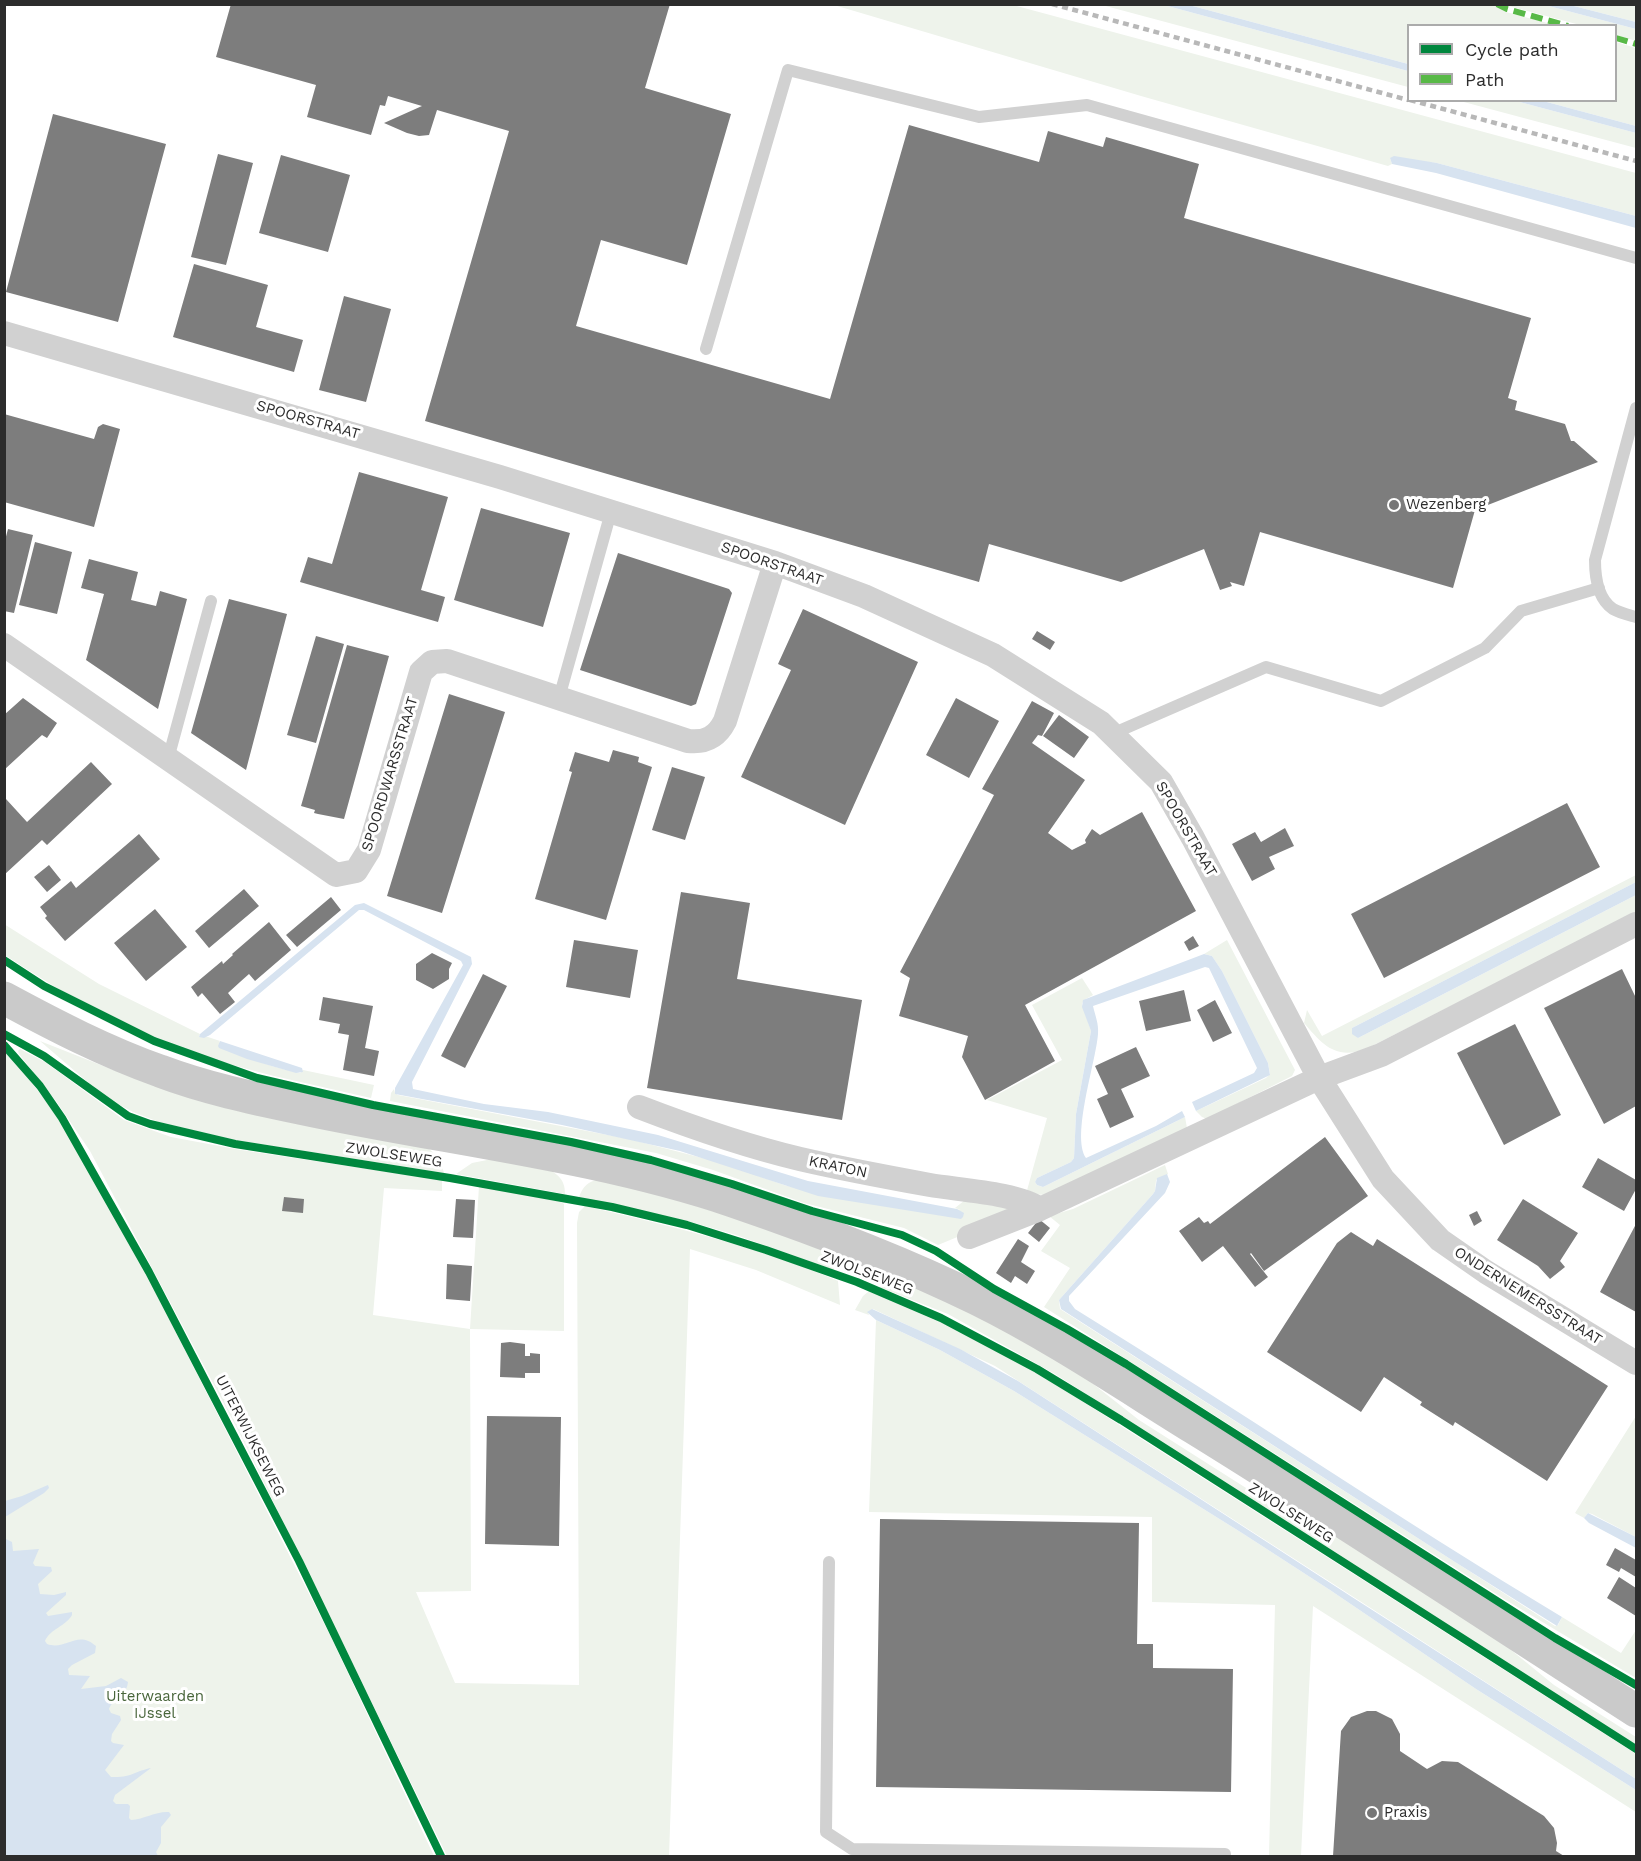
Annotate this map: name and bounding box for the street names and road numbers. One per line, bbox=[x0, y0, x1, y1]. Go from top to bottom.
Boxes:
street label: SPOORSTRAAT bbox=[254, 397, 362, 443]
street label: SPOORSTRAAT bbox=[719, 538, 825, 590]
street label: SPOORDWARSSTRAAT bbox=[358, 694, 422, 854]
street label: SPOORSTRAAT bbox=[1151, 778, 1221, 880]
street label: ZWOLSEWEG bbox=[344, 1138, 444, 1172]
street label: KRATON bbox=[807, 1152, 869, 1182]
street label: ONDERNEMERSSTRAAT bbox=[1451, 1243, 1605, 1349]
street label: ZWOLSEWEG bbox=[818, 1247, 916, 1299]
street label: UITERWIJKSEWEG bbox=[212, 1372, 288, 1500]
street label: ZWOLSEWEG bbox=[1245, 1479, 1337, 1547]

